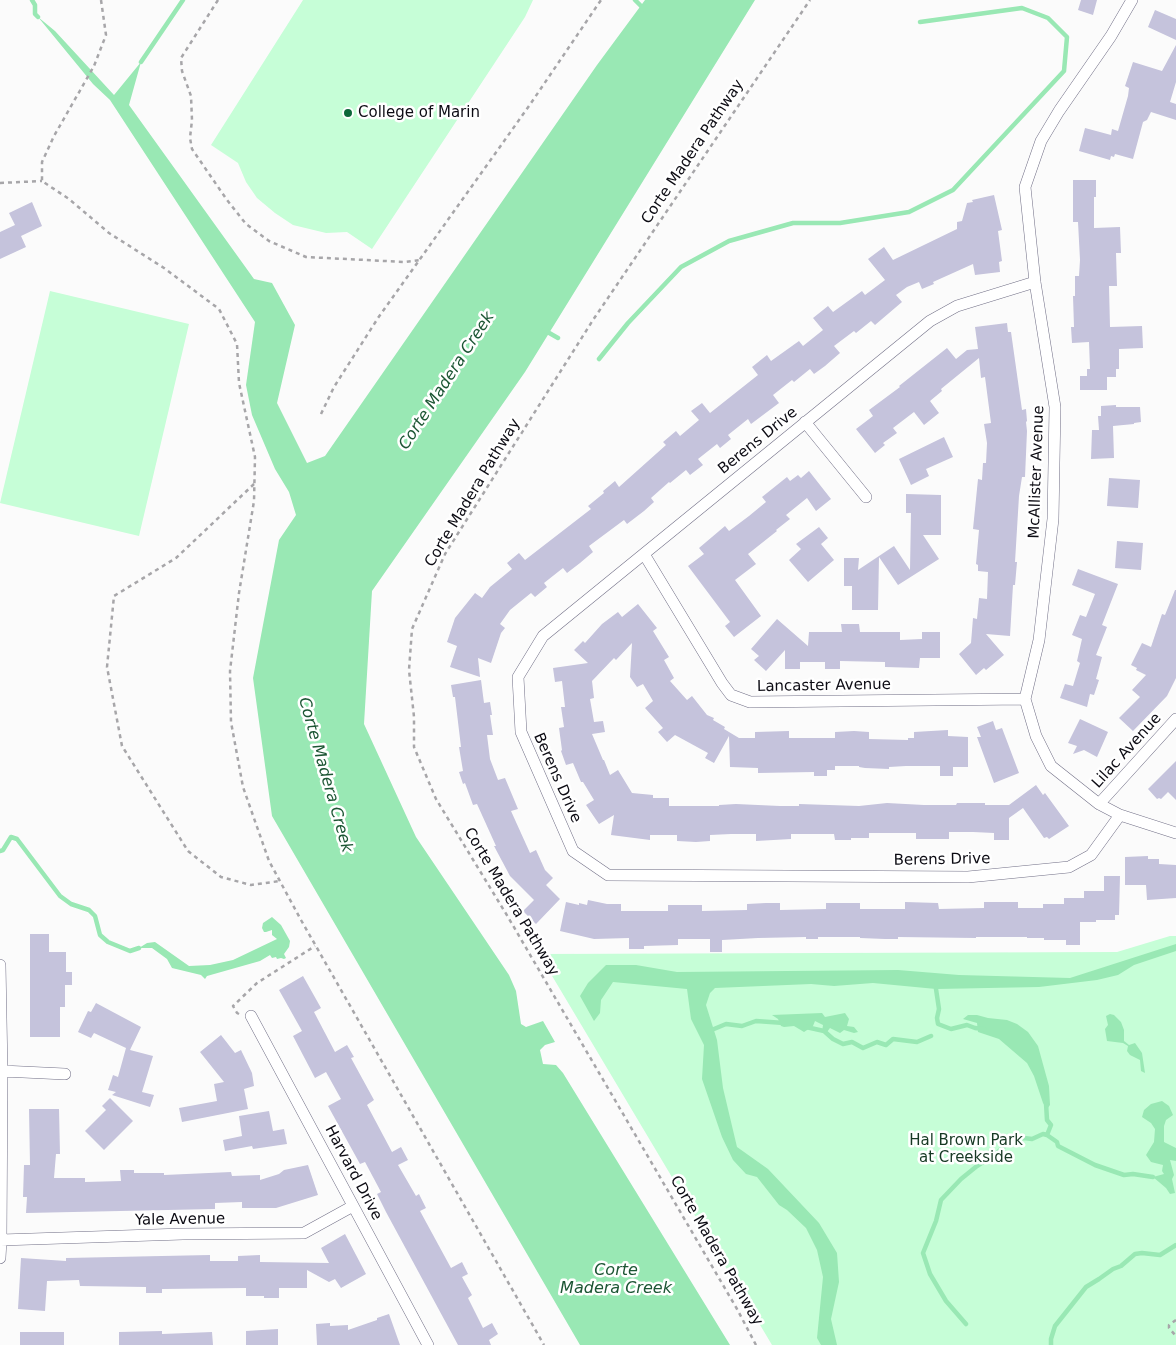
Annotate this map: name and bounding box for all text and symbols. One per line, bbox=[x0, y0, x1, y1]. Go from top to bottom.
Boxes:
street label: Corte Madera Pathway bbox=[638, 77, 748, 227]
place label: College of Marin bbox=[358, 104, 480, 122]
marker: College of Marin bbox=[342, 107, 354, 119]
water label: Corte Madera Creek bbox=[395, 308, 499, 454]
street label: Berens Drive bbox=[715, 404, 801, 478]
street label: McAllister Avenue bbox=[1026, 405, 1048, 539]
street label: Corte Madera Pathway bbox=[422, 416, 524, 570]
street label: Lancaster Avenue bbox=[757, 676, 891, 696]
water label: Corte Madera Creek bbox=[294, 695, 356, 855]
street label: Lilac Avenue bbox=[1089, 710, 1165, 792]
street label: Berens Drive bbox=[529, 730, 585, 826]
street label: Corte Madera Pathway bbox=[460, 825, 562, 979]
street label: Berens Drive bbox=[894, 850, 990, 870]
street label: Harvard Drive bbox=[320, 1122, 386, 1224]
park label: Hal Brown Park at Creekside bbox=[909, 1132, 1023, 1167]
street label: Corte Madera Pathway bbox=[666, 1173, 766, 1329]
street label: Yale Avenue bbox=[135, 1210, 225, 1230]
water label: Corte Madera Creek bbox=[560, 1261, 672, 1299]

